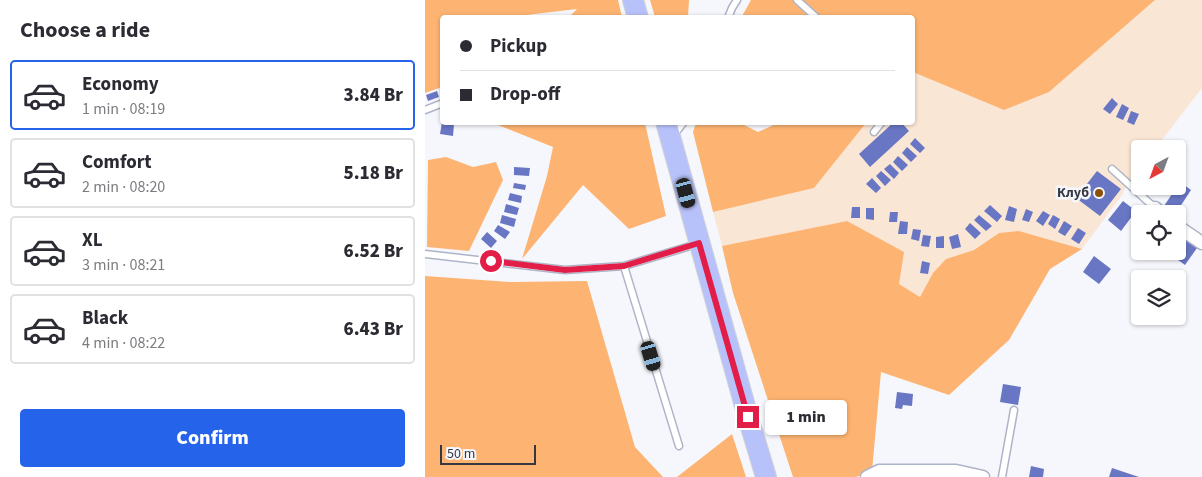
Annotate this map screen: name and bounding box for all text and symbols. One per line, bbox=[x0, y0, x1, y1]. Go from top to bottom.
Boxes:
text: Choose a ride bbox=[20, 14, 150, 46]
text: Pickup bbox=[490, 33, 547, 60]
text: Economy bbox=[82, 71, 159, 98]
icon: car bbox=[22, 73, 67, 118]
text: Drop-off bbox=[490, 81, 560, 108]
text: 3.84 Br bbox=[344, 82, 403, 109]
text: 1 min · 08:19 bbox=[82, 98, 165, 120]
north arrow bbox=[1131, 140, 1186, 195]
map controls bbox=[1131, 140, 1186, 325]
text: Comfort bbox=[82, 149, 152, 176]
icon: car bbox=[22, 151, 67, 196]
text: 5.18 Br bbox=[344, 160, 403, 187]
text: 2 min · 08:20 bbox=[82, 176, 165, 198]
car bbox=[674, 177, 697, 209]
place label: Клуб bbox=[1057, 183, 1089, 203]
marker: Клуб bbox=[1093, 187, 1105, 199]
button: locate bbox=[1131, 205, 1186, 260]
text: XL bbox=[82, 227, 103, 254]
icon: car bbox=[22, 229, 67, 274]
text: 6.52 Br bbox=[344, 238, 403, 265]
route start bbox=[480, 250, 502, 272]
text: 3 min · 08:21 bbox=[82, 254, 165, 276]
button: layers bbox=[1131, 270, 1186, 325]
text: Black bbox=[82, 305, 128, 332]
icon: car bbox=[22, 307, 67, 352]
text: 6.43 Br bbox=[344, 316, 403, 343]
text: 4 min · 08:22 bbox=[82, 332, 165, 354]
car bbox=[639, 339, 662, 373]
callout: 1 min bbox=[765, 400, 848, 434]
route end bbox=[737, 406, 759, 428]
text: 1 min bbox=[786, 406, 826, 428]
button: Confirm bbox=[20, 409, 405, 467]
scale bar bbox=[440, 442, 536, 465]
text: 50 m bbox=[447, 444, 475, 464]

